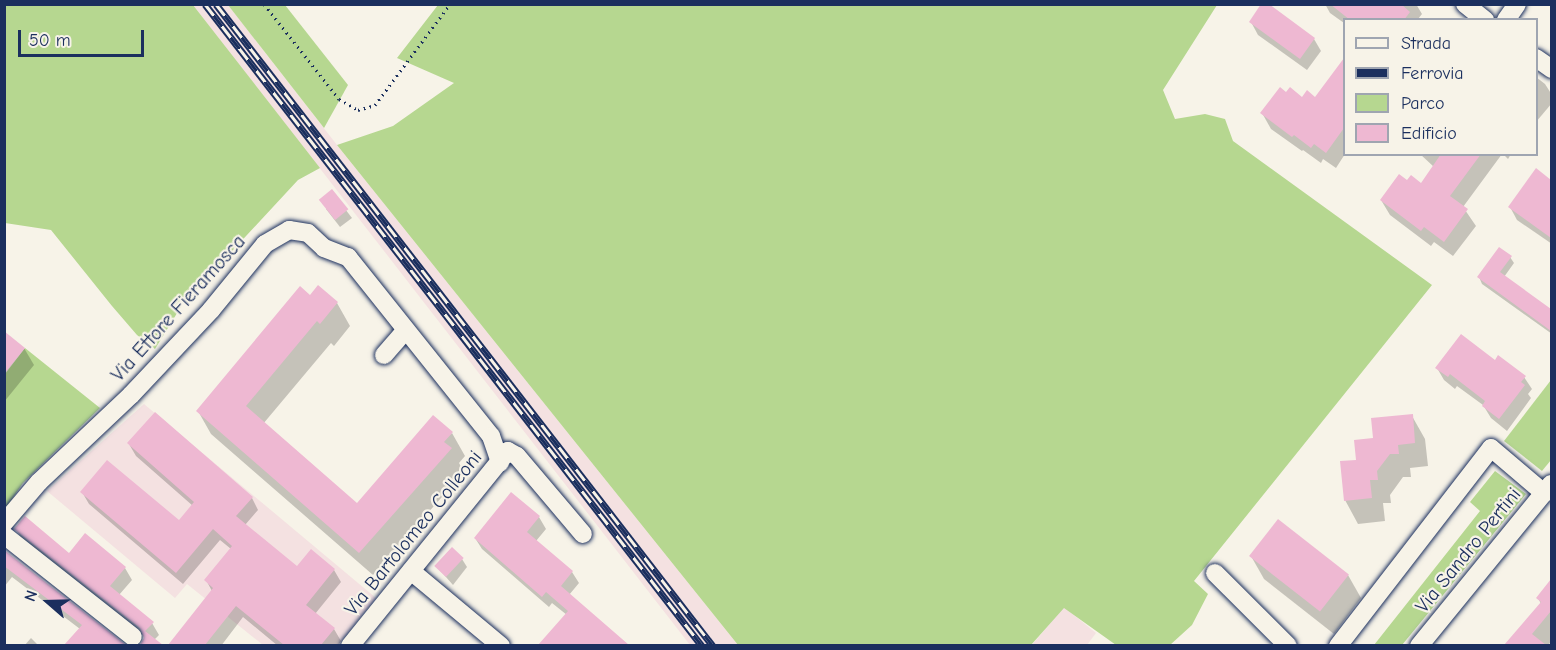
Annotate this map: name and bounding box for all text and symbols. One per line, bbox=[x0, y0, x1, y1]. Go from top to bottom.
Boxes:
scale bar bbox=[21, 18, 147, 56]
legend bbox=[1343, 18, 1538, 156]
text: 50 m bbox=[29, 30, 71, 51]
text: Strada bbox=[1401, 33, 1451, 54]
text: Ferrovia bbox=[1401, 63, 1464, 84]
text: Parco bbox=[1401, 93, 1444, 114]
text: Edificio bbox=[1401, 123, 1457, 144]
street label: Via Ettore Fieramosca bbox=[106, 230, 250, 386]
street label: Via Bartolomeo Colleoni bbox=[339, 446, 487, 620]
street label: Via Sandro Pertini bbox=[1410, 482, 1526, 618]
north arrow bbox=[18, 572, 78, 632]
text: N bbox=[21, 588, 41, 604]

